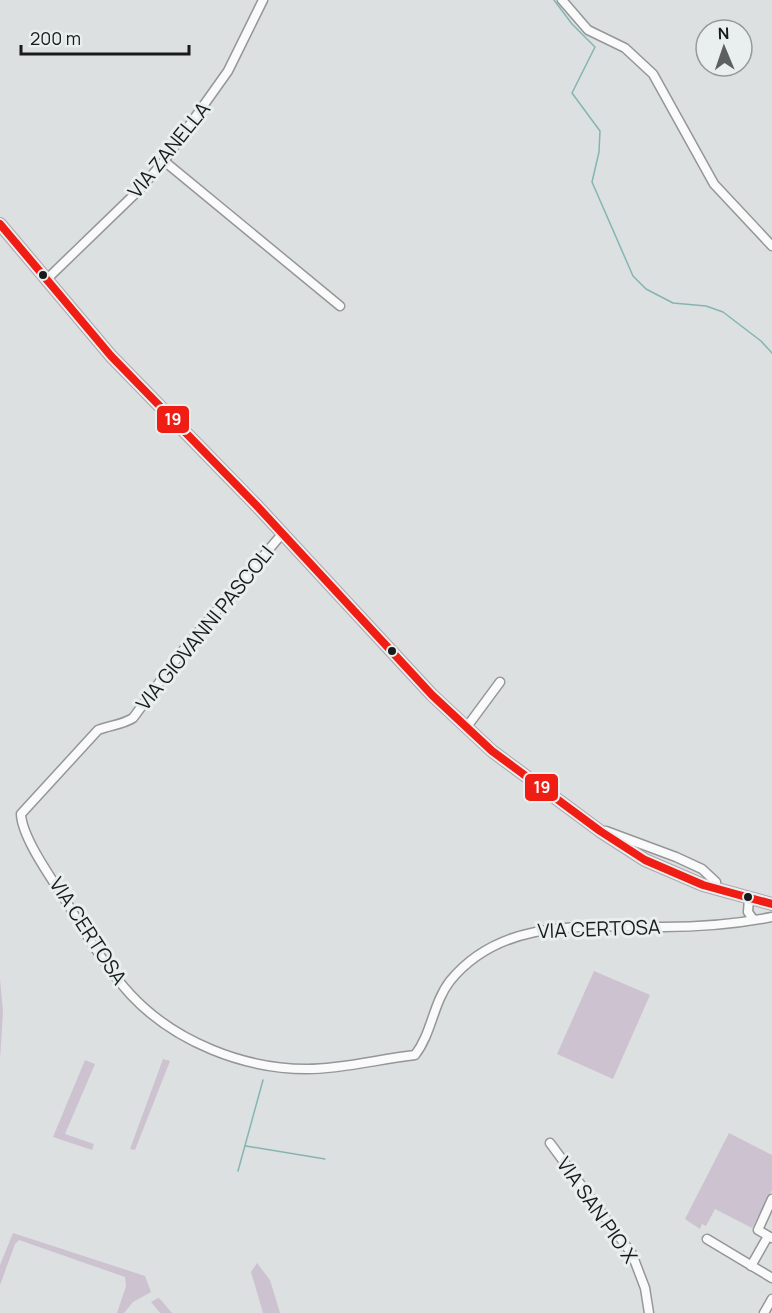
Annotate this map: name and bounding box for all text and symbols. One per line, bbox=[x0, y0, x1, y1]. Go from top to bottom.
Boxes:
scale bar bbox=[21, 18, 189, 56]
north arrow bbox=[694, 18, 754, 78]
text: N bbox=[717, 22, 730, 44]
text: 200 m bbox=[30, 26, 81, 50]
street label: VIA ZANELLA bbox=[121, 96, 216, 203]
unlabelled marker bbox=[37, 269, 49, 281]
line badge: 19 bbox=[156, 405, 190, 434]
text: 19 bbox=[165, 408, 181, 430]
street label: VIA GIOVANNI PASCOLI bbox=[130, 540, 280, 716]
unlabelled marker bbox=[386, 645, 398, 657]
line badge: 19 bbox=[524, 773, 559, 802]
text: 19 bbox=[534, 776, 550, 798]
street label: VIA CERTOSA bbox=[44, 872, 133, 990]
unlabelled marker bbox=[742, 891, 754, 903]
street label: VIA CERTOSA bbox=[537, 913, 661, 944]
street label: VIA SAN PIO X bbox=[551, 1151, 644, 1268]

